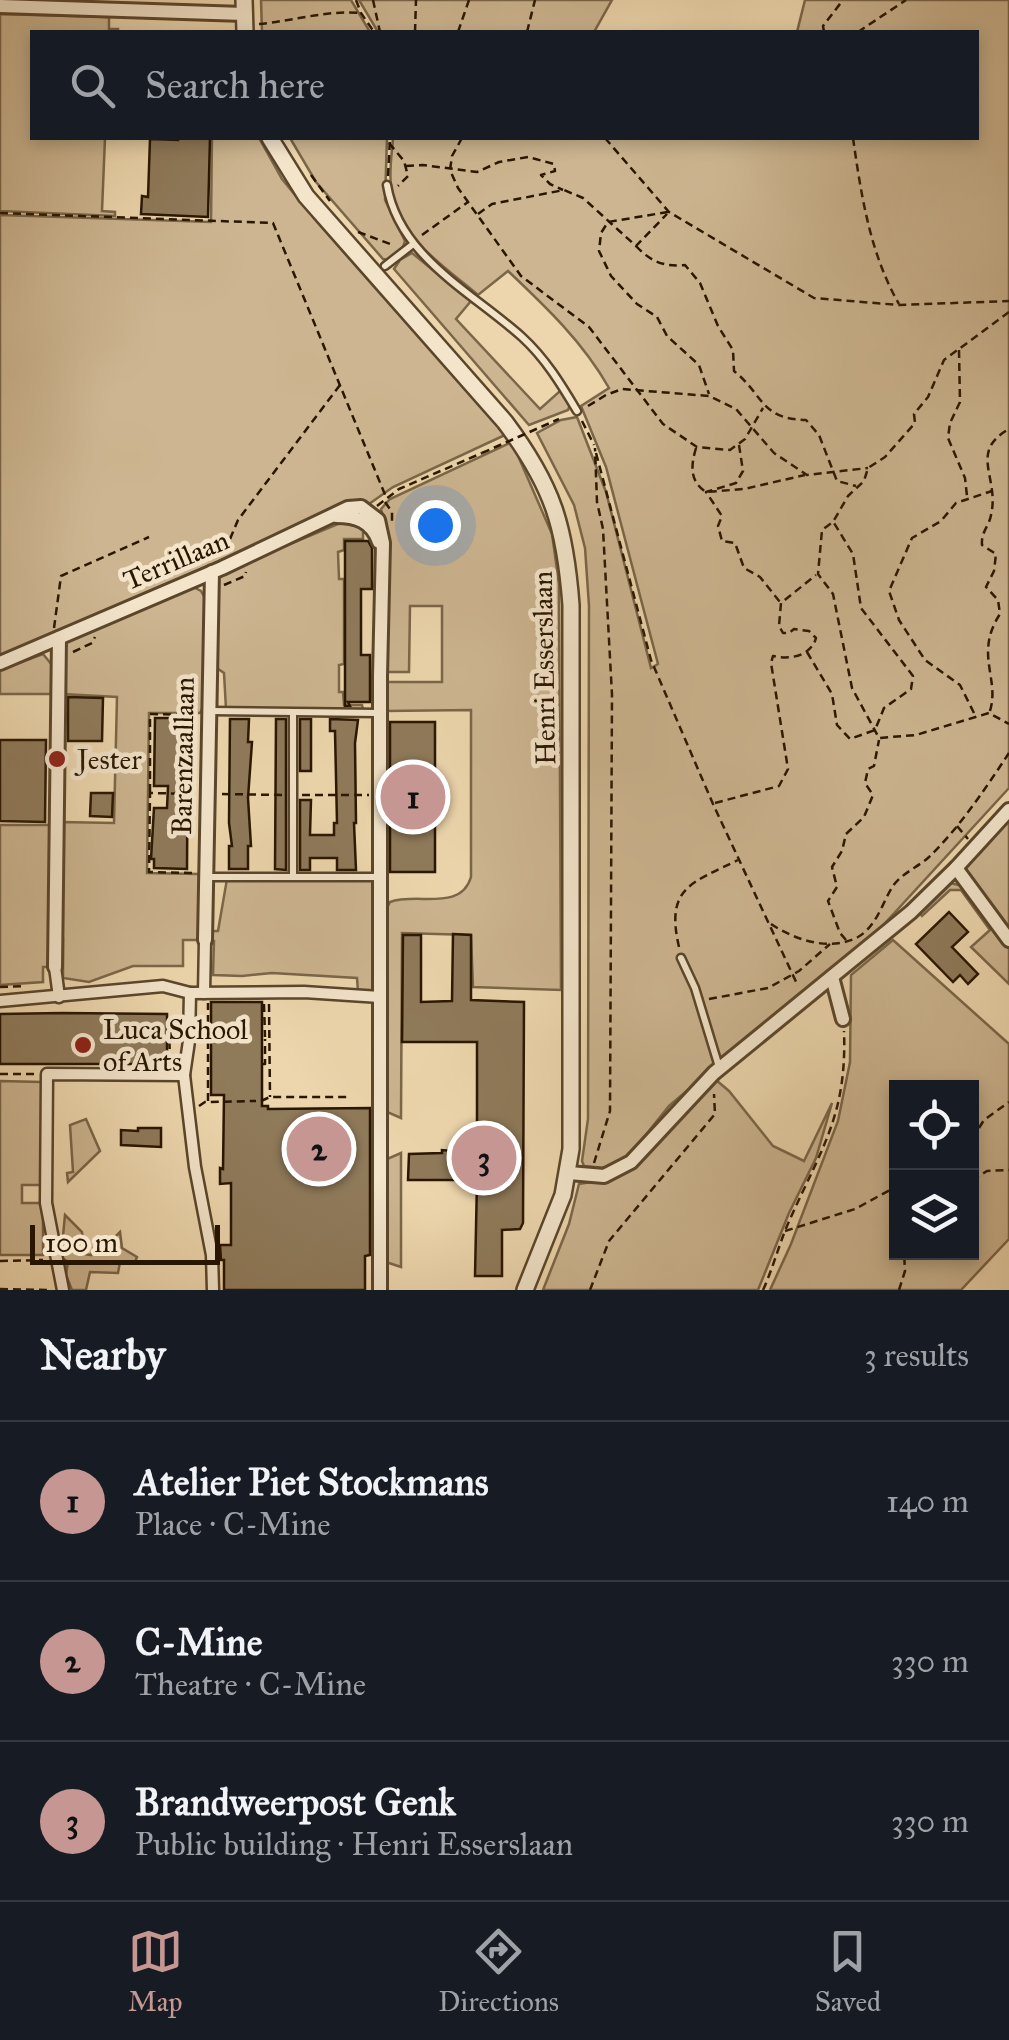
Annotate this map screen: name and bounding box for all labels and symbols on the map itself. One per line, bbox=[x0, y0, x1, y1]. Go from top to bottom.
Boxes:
your location bbox=[410, 500, 461, 551]
street label: Terrillaan bbox=[118, 522, 234, 598]
street label: Henri Esserslaan bbox=[525, 571, 563, 765]
street label: Barenzaallaan bbox=[164, 677, 202, 835]
place label: Jester bbox=[74, 742, 142, 777]
marker: Jester bbox=[46, 748, 68, 770]
pin: 1 bbox=[380, 760, 446, 834]
place label: Luca School of Arts bbox=[103, 1012, 248, 1079]
marker: Luca School of Arts bbox=[72, 1034, 94, 1056]
pin: 2 bbox=[286, 1112, 352, 1186]
pin: 3 bbox=[452, 1120, 516, 1196]
scale bar bbox=[30, 1220, 220, 1264]

